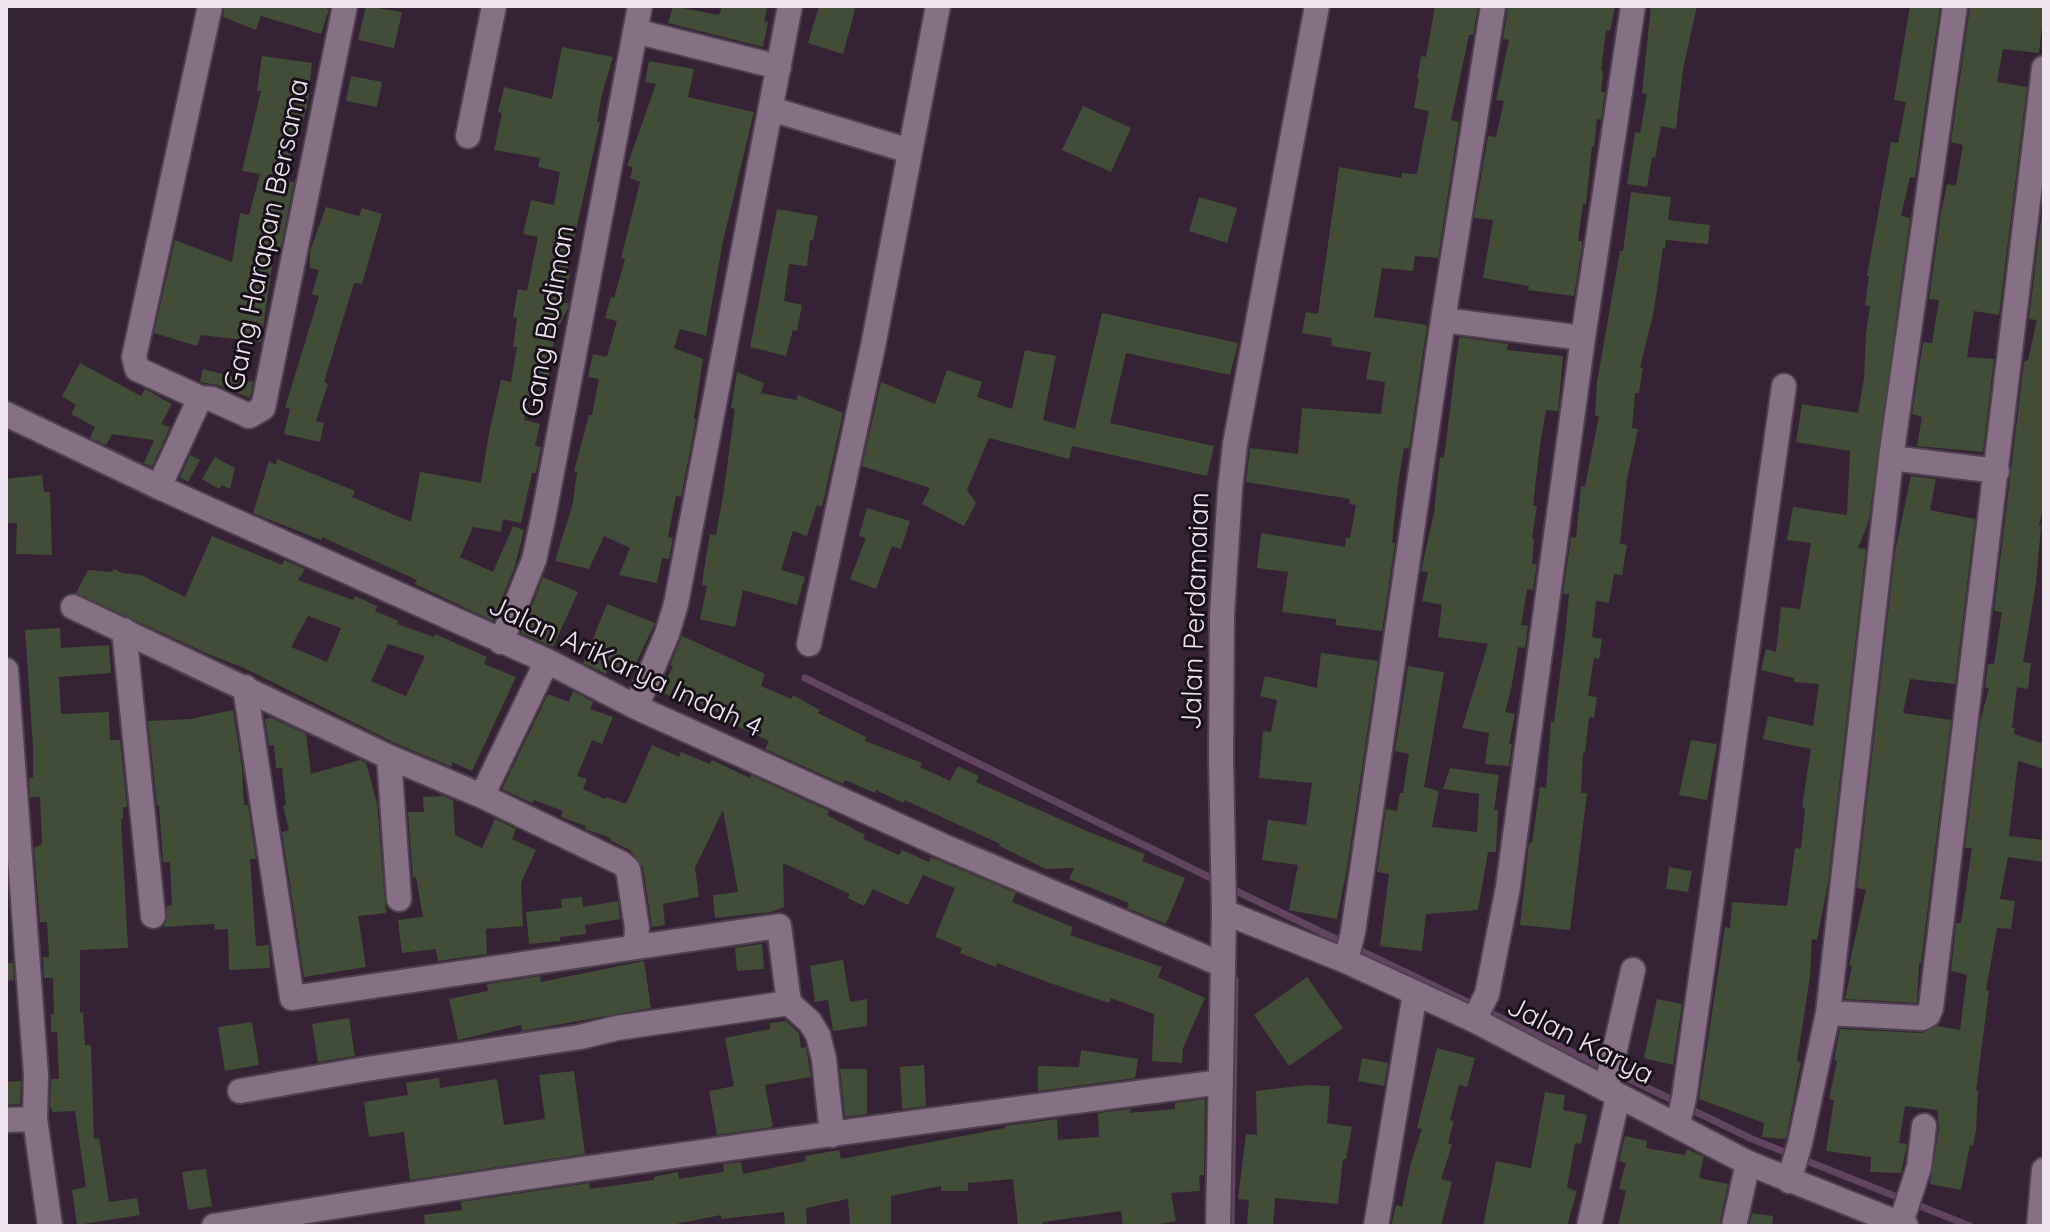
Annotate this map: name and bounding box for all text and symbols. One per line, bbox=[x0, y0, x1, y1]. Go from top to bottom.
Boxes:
street label: Gang Harapan Bersama bbox=[218, 76, 316, 394]
street label: Gang Budiman bbox=[516, 223, 582, 419]
street label: Jalan Perdamaian bbox=[1175, 491, 1217, 731]
street label: Jalan AriKarya Indah 4 bbox=[483, 589, 767, 745]
street label: Jalan Karya bbox=[1501, 990, 1659, 1092]

